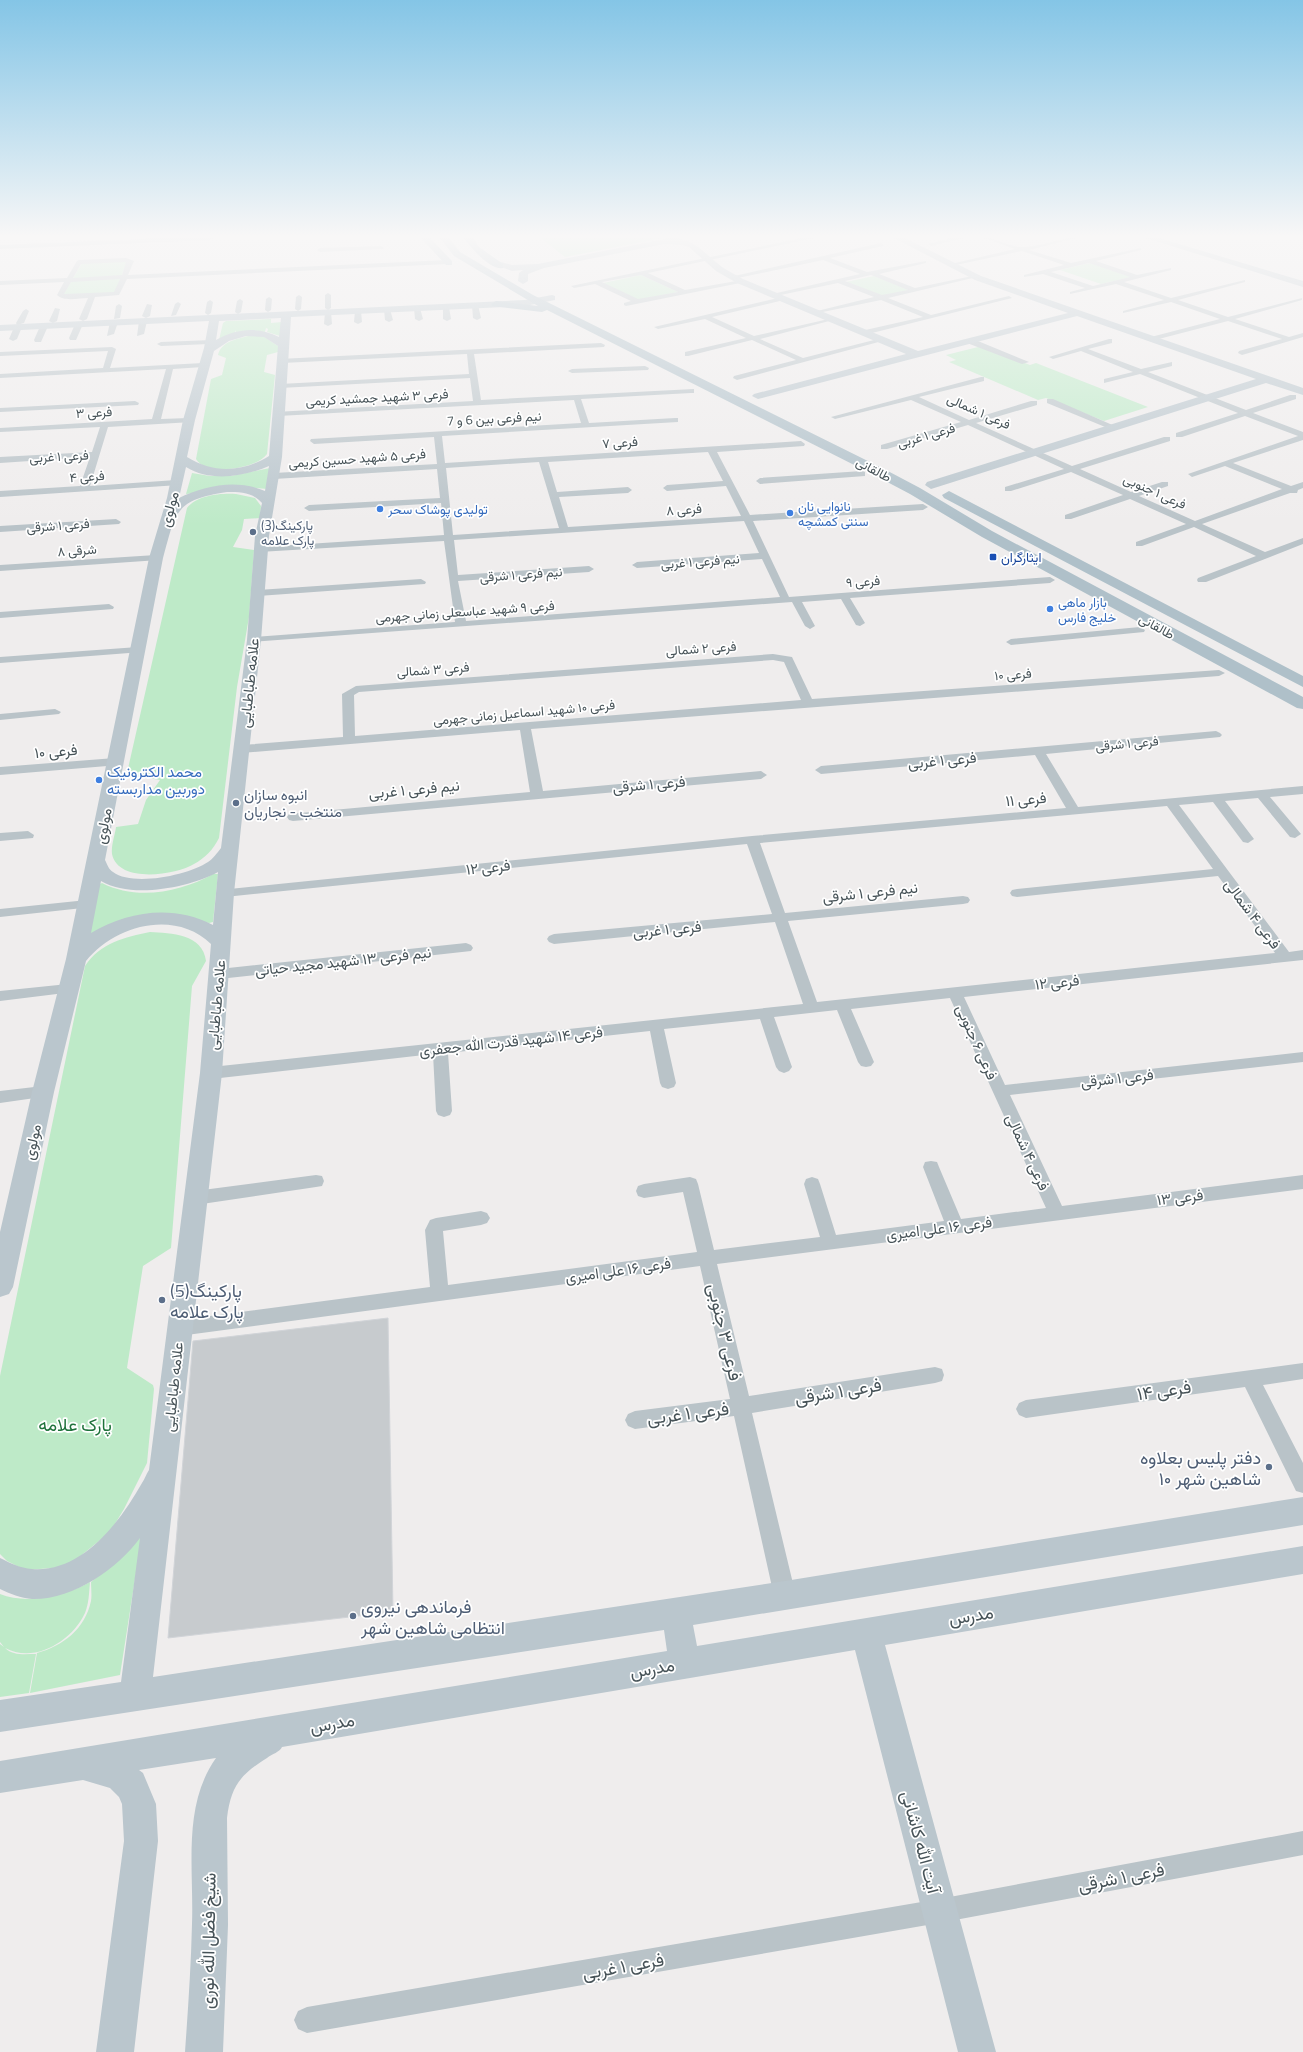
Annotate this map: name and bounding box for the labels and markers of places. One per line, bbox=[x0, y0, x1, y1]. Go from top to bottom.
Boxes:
place label: نانوایی نان سنتی کمشچه bbox=[798, 496, 868, 531]
place label: تولیدی پوشاک سحر bbox=[387, 499, 488, 519]
marker: تولیدی پوشاک سحر bbox=[375, 504, 385, 514]
marker: نانوایی نان سنتی کمشچه bbox=[785, 508, 795, 518]
place label: پارکینگ(3) پارک علامه bbox=[261, 515, 314, 550]
marker: پارکینگ(3) پارک علامه bbox=[248, 527, 258, 537]
place label: ایثارگران bbox=[1001, 547, 1041, 567]
marker: ایثارگران bbox=[988, 552, 998, 562]
place label: بازار ماهی خلیج فارس bbox=[1058, 592, 1116, 627]
marker: بازار ماهی خلیج فارس bbox=[1045, 604, 1055, 614]
place label: محمد الکترونیک دوربین مداربسته bbox=[107, 760, 205, 800]
marker: محمد الکترونیک دوربین مداربسته bbox=[94, 775, 104, 785]
place label: انبوه سازان منتخب - نجاریان bbox=[244, 783, 342, 823]
marker: انبوه سازان منتخب - نجاریان bbox=[231, 798, 241, 808]
place label: پارکینگ(5) پارک علامه bbox=[170, 1277, 244, 1325]
marker: پارکینگ(5) پارک علامه bbox=[157, 1295, 167, 1305]
place label: دفتر پلیس بعلاوه ۱۰ شاهین شهر bbox=[1140, 1444, 1261, 1492]
marker: دفتر پلیس بعلاوه ۱۰ شاهین شهر bbox=[1264, 1462, 1274, 1472]
place label: فرماندهی نیروی انتظامی شاهین شهر bbox=[360, 1593, 505, 1641]
marker: فرماندهی نیروی انتظامی شاهین شهر bbox=[348, 1611, 358, 1621]

